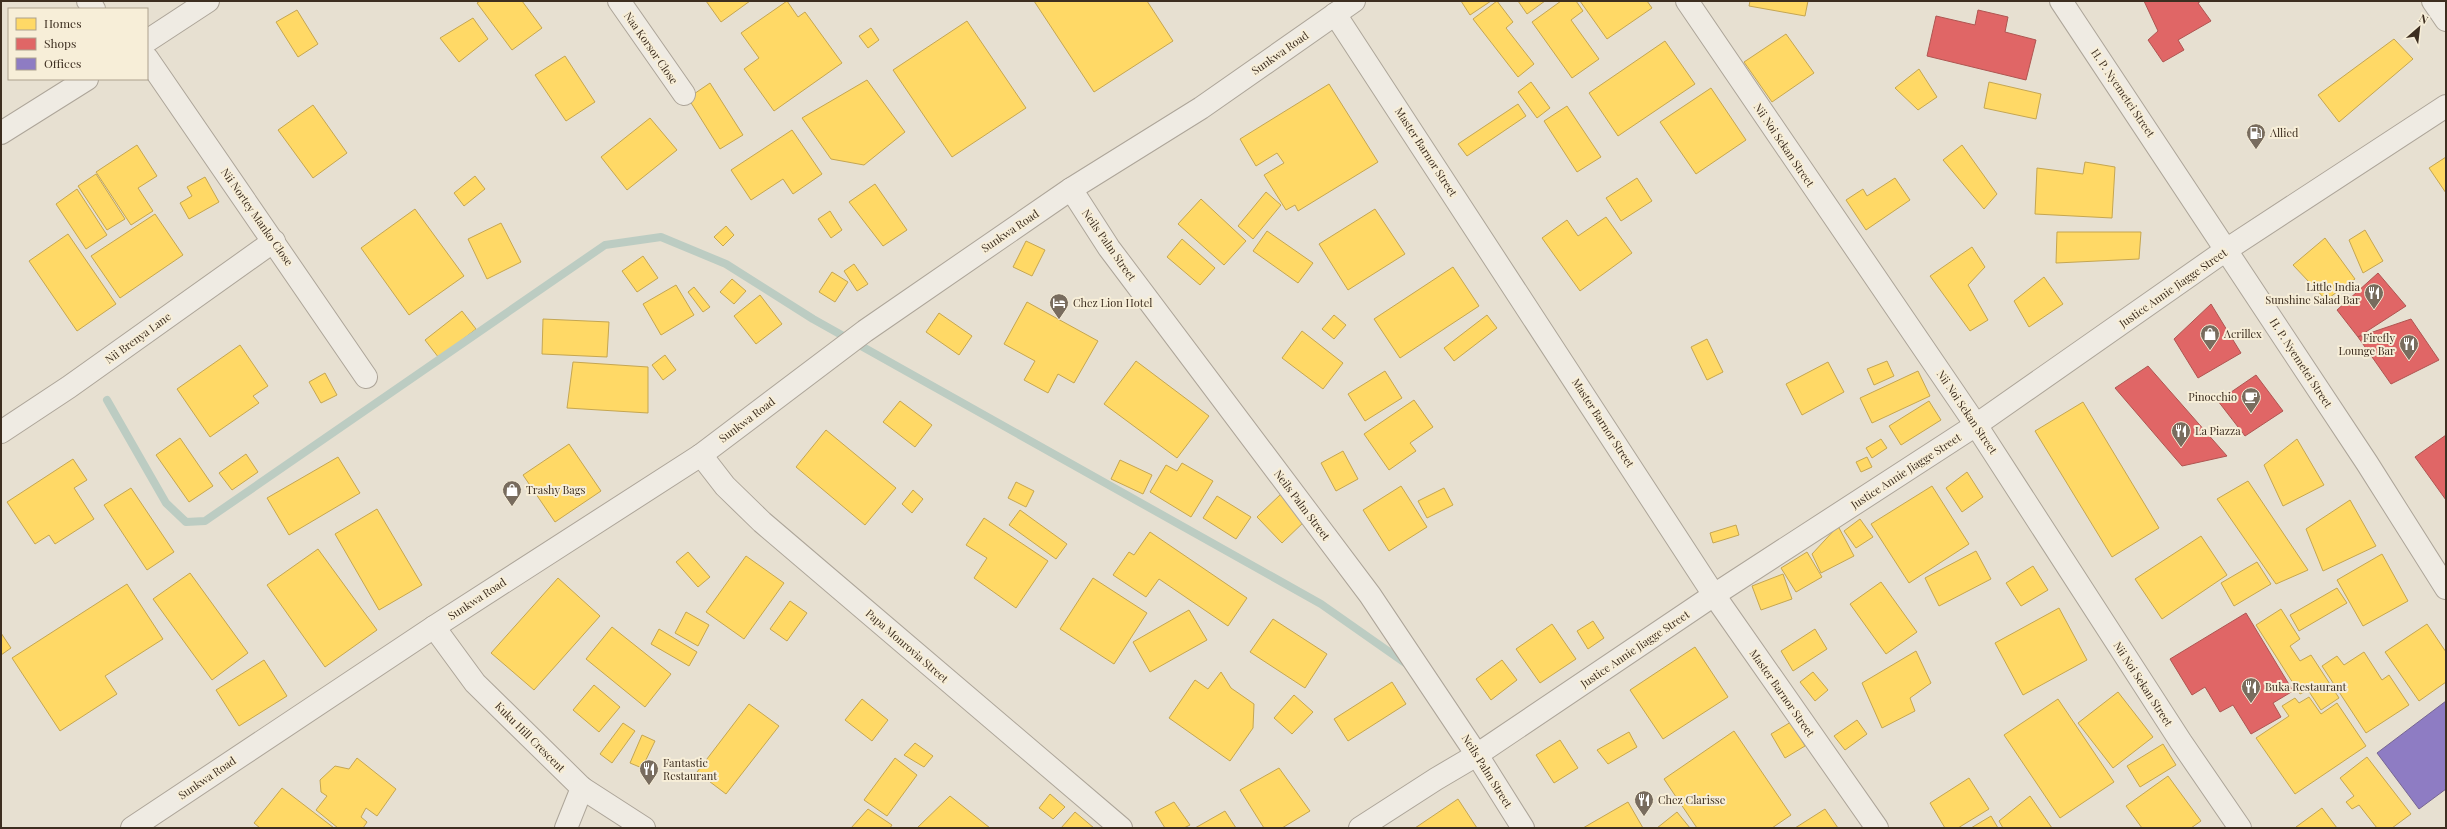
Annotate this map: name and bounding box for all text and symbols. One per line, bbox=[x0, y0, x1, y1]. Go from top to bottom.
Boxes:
legend bbox=[8, 8, 148, 80]
north arrow bbox=[2399, 8, 2439, 48]
street label: Naa Korsor Close bbox=[621, 9, 682, 87]
text: N bbox=[2417, 10, 2431, 27]
text: Homes bbox=[44, 15, 82, 31]
street label: Sunkwa Road bbox=[1248, 27, 1312, 78]
text: Shops bbox=[44, 35, 76, 51]
street label: H. P. Nyemetei Street bbox=[2088, 45, 2159, 140]
text: Offices bbox=[44, 55, 81, 71]
street label: Nii Noi Sekan Street bbox=[1751, 100, 1818, 190]
street label: Master Barnor Street bbox=[1392, 104, 1461, 199]
fuel station icon: Allied bbox=[2245, 122, 2267, 150]
place label: Allied bbox=[2269, 125, 2299, 140]
street label: Nii Nortey Manko Close bbox=[218, 165, 297, 269]
street label: Sunkwa Road bbox=[978, 205, 1042, 255]
street label: Neils Palm Street bbox=[1079, 206, 1140, 284]
street label: Justice Annie Jiagge Street bbox=[2115, 245, 2230, 331]
place label: Little India Sunshine Salad Bar bbox=[2265, 279, 2361, 307]
restaurant icon: Little India Sunshine Salad Bar bbox=[2363, 282, 2385, 310]
hotel icon: Chez Lion Hotel bbox=[1048, 292, 1070, 320]
place label: Chez Lion Hotel bbox=[1073, 295, 1152, 310]
street label: Nii Brenya Lane bbox=[102, 308, 174, 367]
street label: H. P. Nyemetei Street bbox=[2267, 315, 2336, 410]
shop icon: Acrillex bbox=[2199, 323, 2221, 351]
place label: Acrillex bbox=[2223, 326, 2262, 341]
place label: Firefly Lounge Bar bbox=[2338, 330, 2395, 358]
restaurant icon: Firefly Lounge Bar bbox=[2398, 333, 2420, 361]
street label: Nii Noi Sekan Street bbox=[1934, 367, 2001, 457]
street label: Master Barnor Street bbox=[1569, 375, 1638, 470]
cafe icon: Pinocchio bbox=[2240, 386, 2262, 414]
place label: Pinocchio bbox=[2188, 389, 2237, 404]
street label: Sunkwa Road bbox=[716, 393, 778, 446]
restaurant icon: La Piazza bbox=[2170, 420, 2192, 448]
place label: La Piazza bbox=[2195, 423, 2241, 438]
street label: Justice Annie Jiagge Street bbox=[1847, 429, 1964, 512]
street label: Neils Palm Street bbox=[1271, 467, 1334, 543]
shop icon: Trashy Bags bbox=[501, 479, 523, 507]
place label: Trashy Bags bbox=[526, 482, 586, 497]
street label: Sunkwa Road bbox=[445, 574, 509, 623]
street label: Papa Monrovia Street bbox=[863, 605, 952, 686]
street label: Justice Annie Jiagge Street bbox=[1577, 606, 1692, 691]
street label: Nii Noi Sekan Street bbox=[2110, 638, 2176, 729]
street label: Master Barnor Street bbox=[1747, 646, 1818, 740]
restaurant icon: Buka Restaurant bbox=[2240, 676, 2262, 704]
place label: Buka Restaurant bbox=[2265, 679, 2347, 694]
street label: Kuku Hill Crescent bbox=[492, 698, 569, 775]
street label: Neils Palm Street bbox=[1459, 731, 1516, 810]
street label: Sunkwa Road bbox=[175, 752, 239, 802]
place label: Fantastic Restaurant bbox=[663, 755, 717, 783]
restaurant icon: Fantastic Restaurant bbox=[638, 758, 660, 786]
restaurant icon: Chez Clarisse bbox=[1633, 789, 1655, 817]
place label: Chez Clarisse bbox=[1658, 792, 1726, 807]

